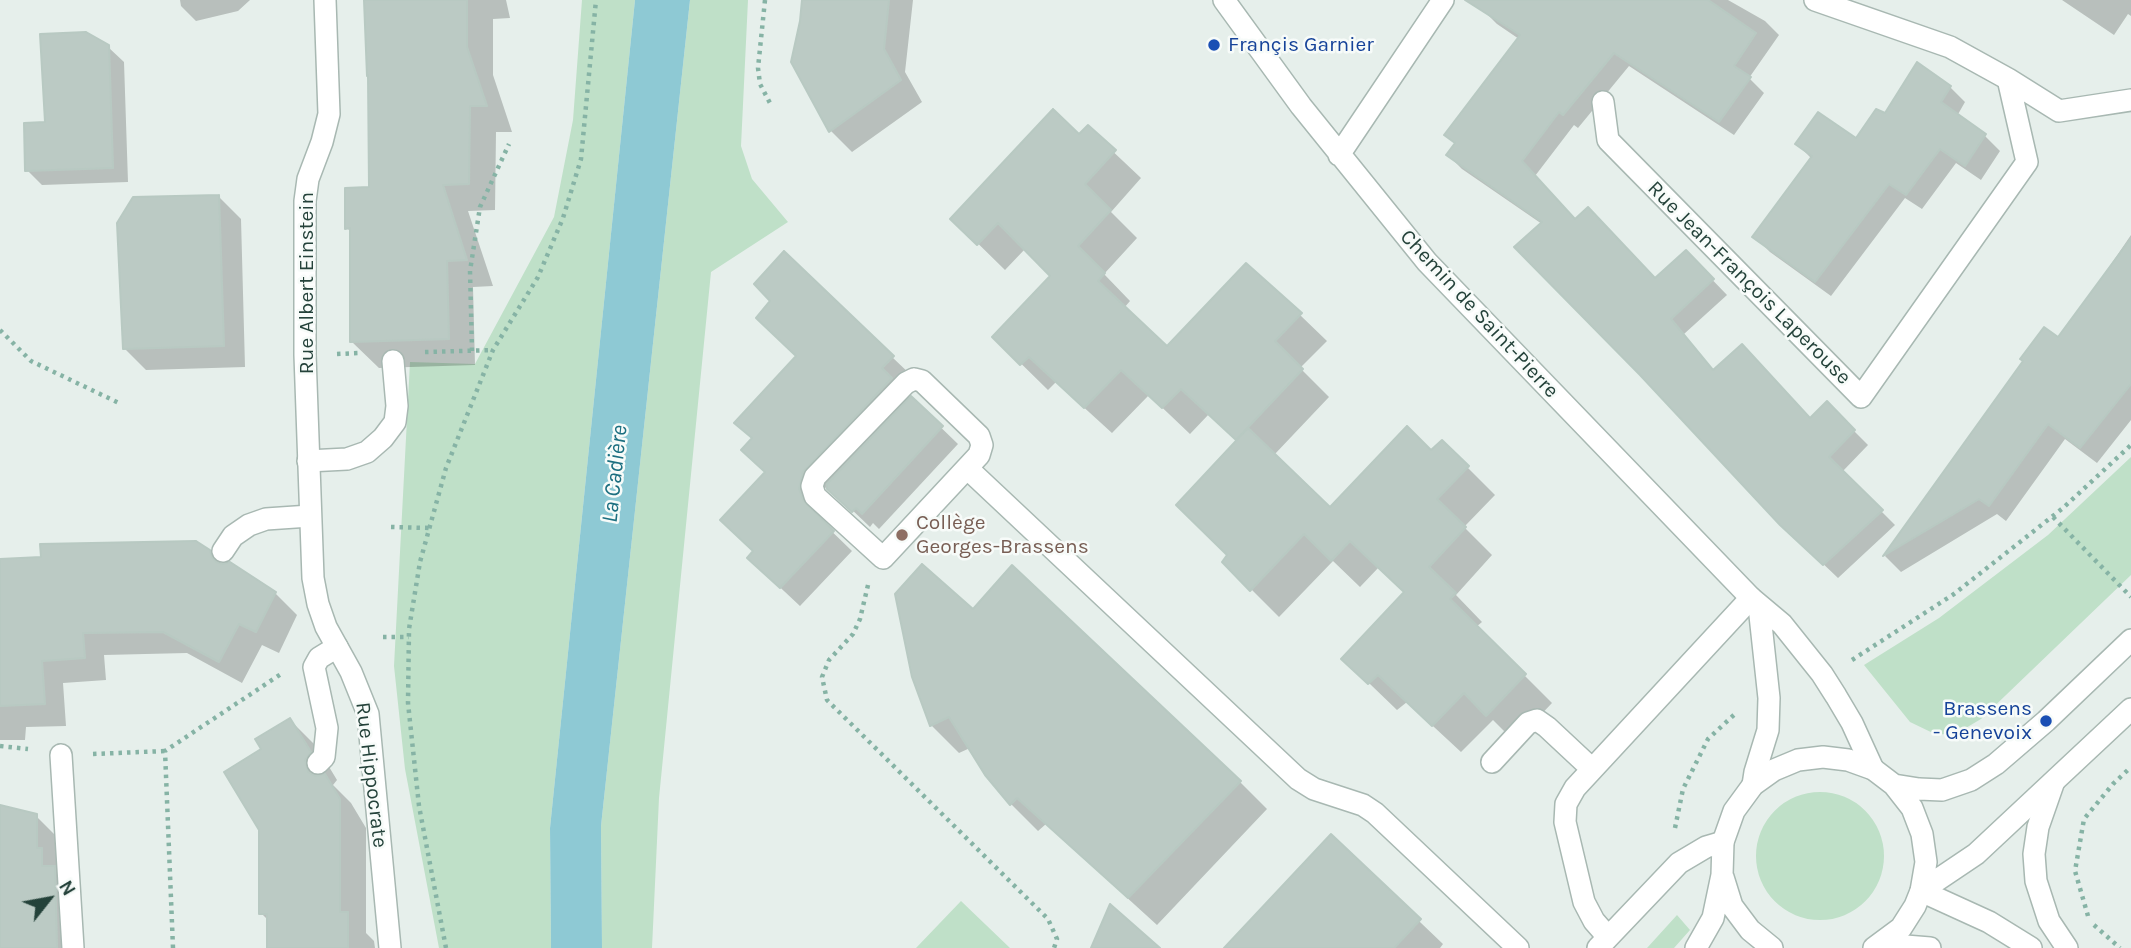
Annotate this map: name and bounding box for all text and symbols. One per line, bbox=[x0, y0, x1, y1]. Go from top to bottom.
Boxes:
place label: Françis Garnier bbox=[1228, 32, 1374, 58]
marker: Françis Garnier bbox=[1206, 37, 1222, 53]
street label: Rue Jean-François Laperouse bbox=[1642, 176, 1856, 390]
street label: Rue Albert Einstein bbox=[294, 192, 320, 374]
street label: Chemin de Saint-Pierre bbox=[1394, 225, 1564, 403]
water label: La Cadière bbox=[596, 424, 634, 524]
place label: Collège Georges-Brassens bbox=[916, 510, 1089, 560]
marker: Collège Georges-Brassens bbox=[894, 527, 910, 543]
place label: Brassens - Genevoix bbox=[1933, 696, 2032, 746]
street label: Rue Hippocrate bbox=[350, 701, 392, 849]
marker: Brassens - Genevoix bbox=[2038, 713, 2054, 729]
north arrow bbox=[14, 864, 84, 934]
text: N bbox=[54, 877, 80, 900]

